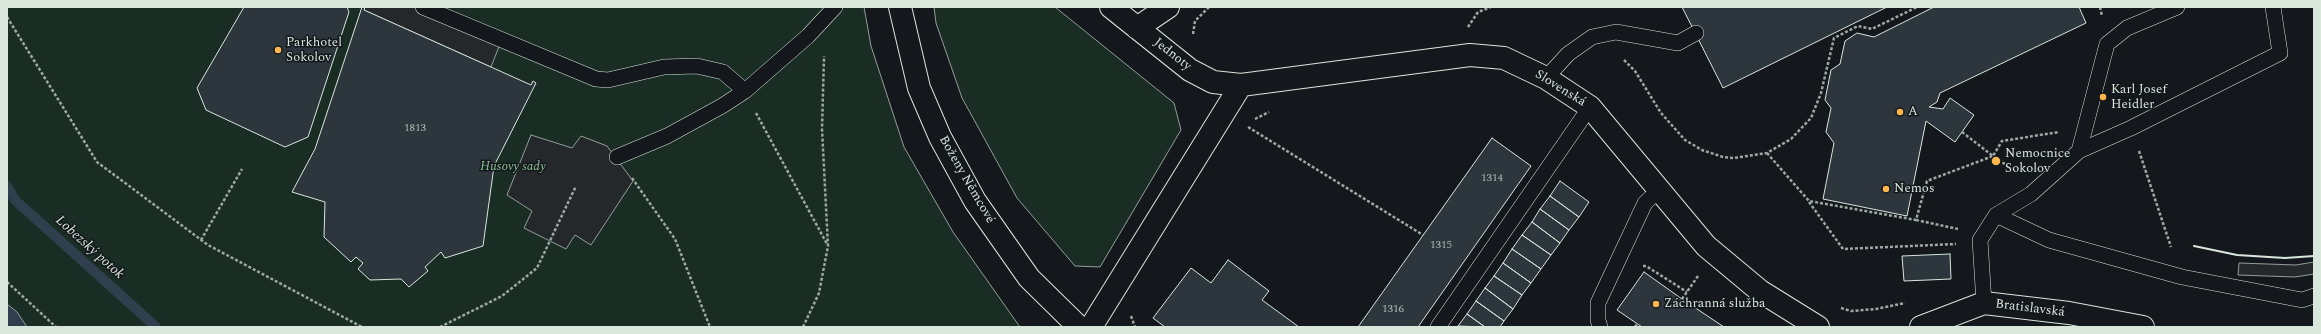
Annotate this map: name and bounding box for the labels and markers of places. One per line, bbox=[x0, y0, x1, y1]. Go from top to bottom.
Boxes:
place label: Parkhotel Sokolov bbox=[286, 35, 342, 66]
marker: Parkhotel Sokolov bbox=[273, 45, 283, 55]
place label: Karl Josef Heidler bbox=[2111, 82, 2167, 113]
marker: Karl Josef Heidler bbox=[2098, 92, 2108, 102]
place label: A bbox=[1908, 104, 1918, 120]
marker: A bbox=[1895, 107, 1905, 117]
place label: Nemocnice Sokolov bbox=[2005, 146, 2070, 177]
marker: Nemocnice Sokolov bbox=[1990, 155, 2002, 167]
place label: Nemos bbox=[1894, 181, 1934, 197]
marker: Nemos bbox=[1881, 184, 1891, 194]
place label: Záchranná služba bbox=[1664, 296, 1765, 312]
marker: Záchranná služba bbox=[1651, 299, 1661, 309]

